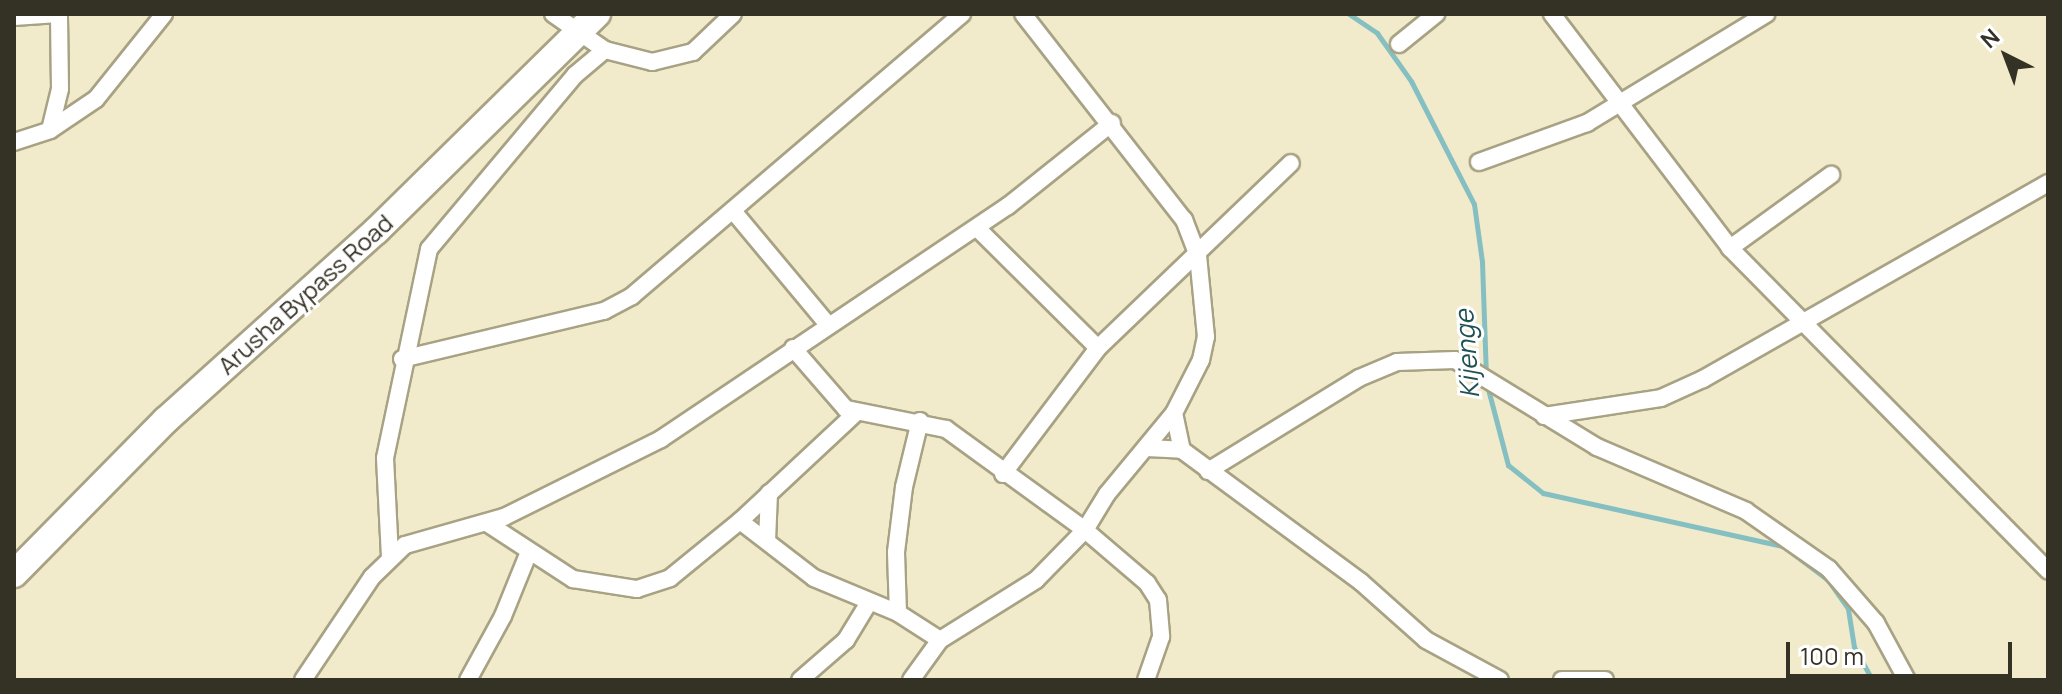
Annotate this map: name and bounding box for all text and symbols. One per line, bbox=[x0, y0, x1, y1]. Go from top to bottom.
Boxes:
north arrow bbox=[1966, 16, 2046, 96]
text: N bbox=[1974, 22, 2006, 55]
street label: Arusha Bypass Road bbox=[212, 208, 398, 380]
water label: Kijenge bbox=[1448, 309, 1486, 399]
scale bar bbox=[1790, 626, 2016, 676]
text: 100 m bbox=[1800, 639, 1864, 672]

